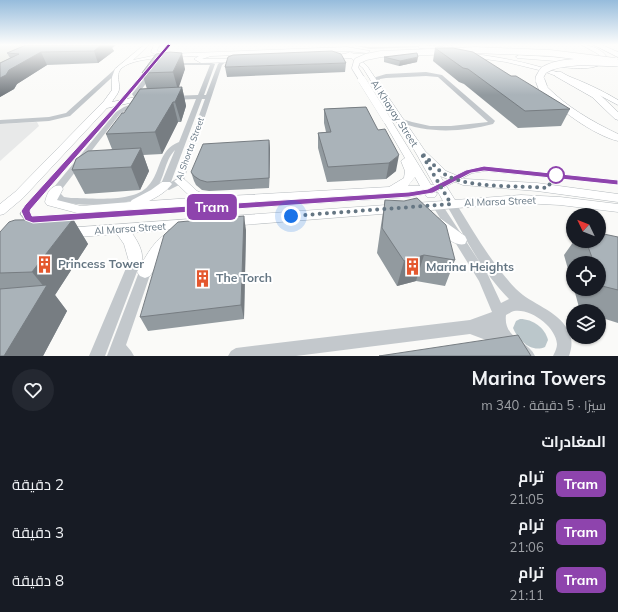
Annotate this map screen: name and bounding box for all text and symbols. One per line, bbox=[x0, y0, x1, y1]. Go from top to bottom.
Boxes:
street label: Al Khayay Street bbox=[368, 77, 421, 150]
street label: Al Shorta Street bbox=[173, 116, 206, 182]
unlabelled marker bbox=[547, 166, 565, 184]
line badge: Tram bbox=[184, 194, 240, 220]
street label: Al Marsa Street bbox=[464, 194, 537, 209]
text: Tram bbox=[195, 198, 229, 216]
your location bbox=[281, 206, 301, 226]
north arrow bbox=[566, 208, 606, 248]
map controls bbox=[566, 208, 606, 344]
street label: Al Marsa Street bbox=[94, 219, 167, 237]
building icon: Princess Tower bbox=[35, 254, 55, 274]
place label: Princess Tower bbox=[58, 256, 144, 271]
button: locate bbox=[566, 256, 606, 296]
building icon: Marina Heights bbox=[403, 257, 423, 277]
place label: Marina Heights bbox=[426, 259, 514, 274]
building icon: The Torch bbox=[193, 268, 213, 288]
place label: The Torch bbox=[216, 270, 272, 285]
button: layers bbox=[566, 304, 606, 344]
text: Marina Towers bbox=[472, 366, 606, 390]
button: heart bbox=[12, 369, 54, 411]
text: سيرًا · 5 دقيقة · 340 m bbox=[481, 397, 606, 413]
text: المغادرات bbox=[541, 432, 606, 451]
text: ترام bbox=[518, 467, 544, 486]
text: 2 دقيقة bbox=[12, 475, 64, 494]
text: Tram bbox=[564, 475, 598, 493]
text: 21:05 bbox=[510, 491, 544, 507]
text: ترام bbox=[518, 515, 544, 534]
text: 3 دقيقة bbox=[12, 523, 64, 542]
text: Tram bbox=[564, 523, 598, 541]
text: 21:06 bbox=[510, 539, 544, 555]
text: ترام bbox=[518, 563, 544, 582]
text: 8 دقيقة bbox=[12, 571, 64, 590]
text: Tram bbox=[564, 571, 598, 589]
text: 21:11 bbox=[510, 587, 544, 603]

